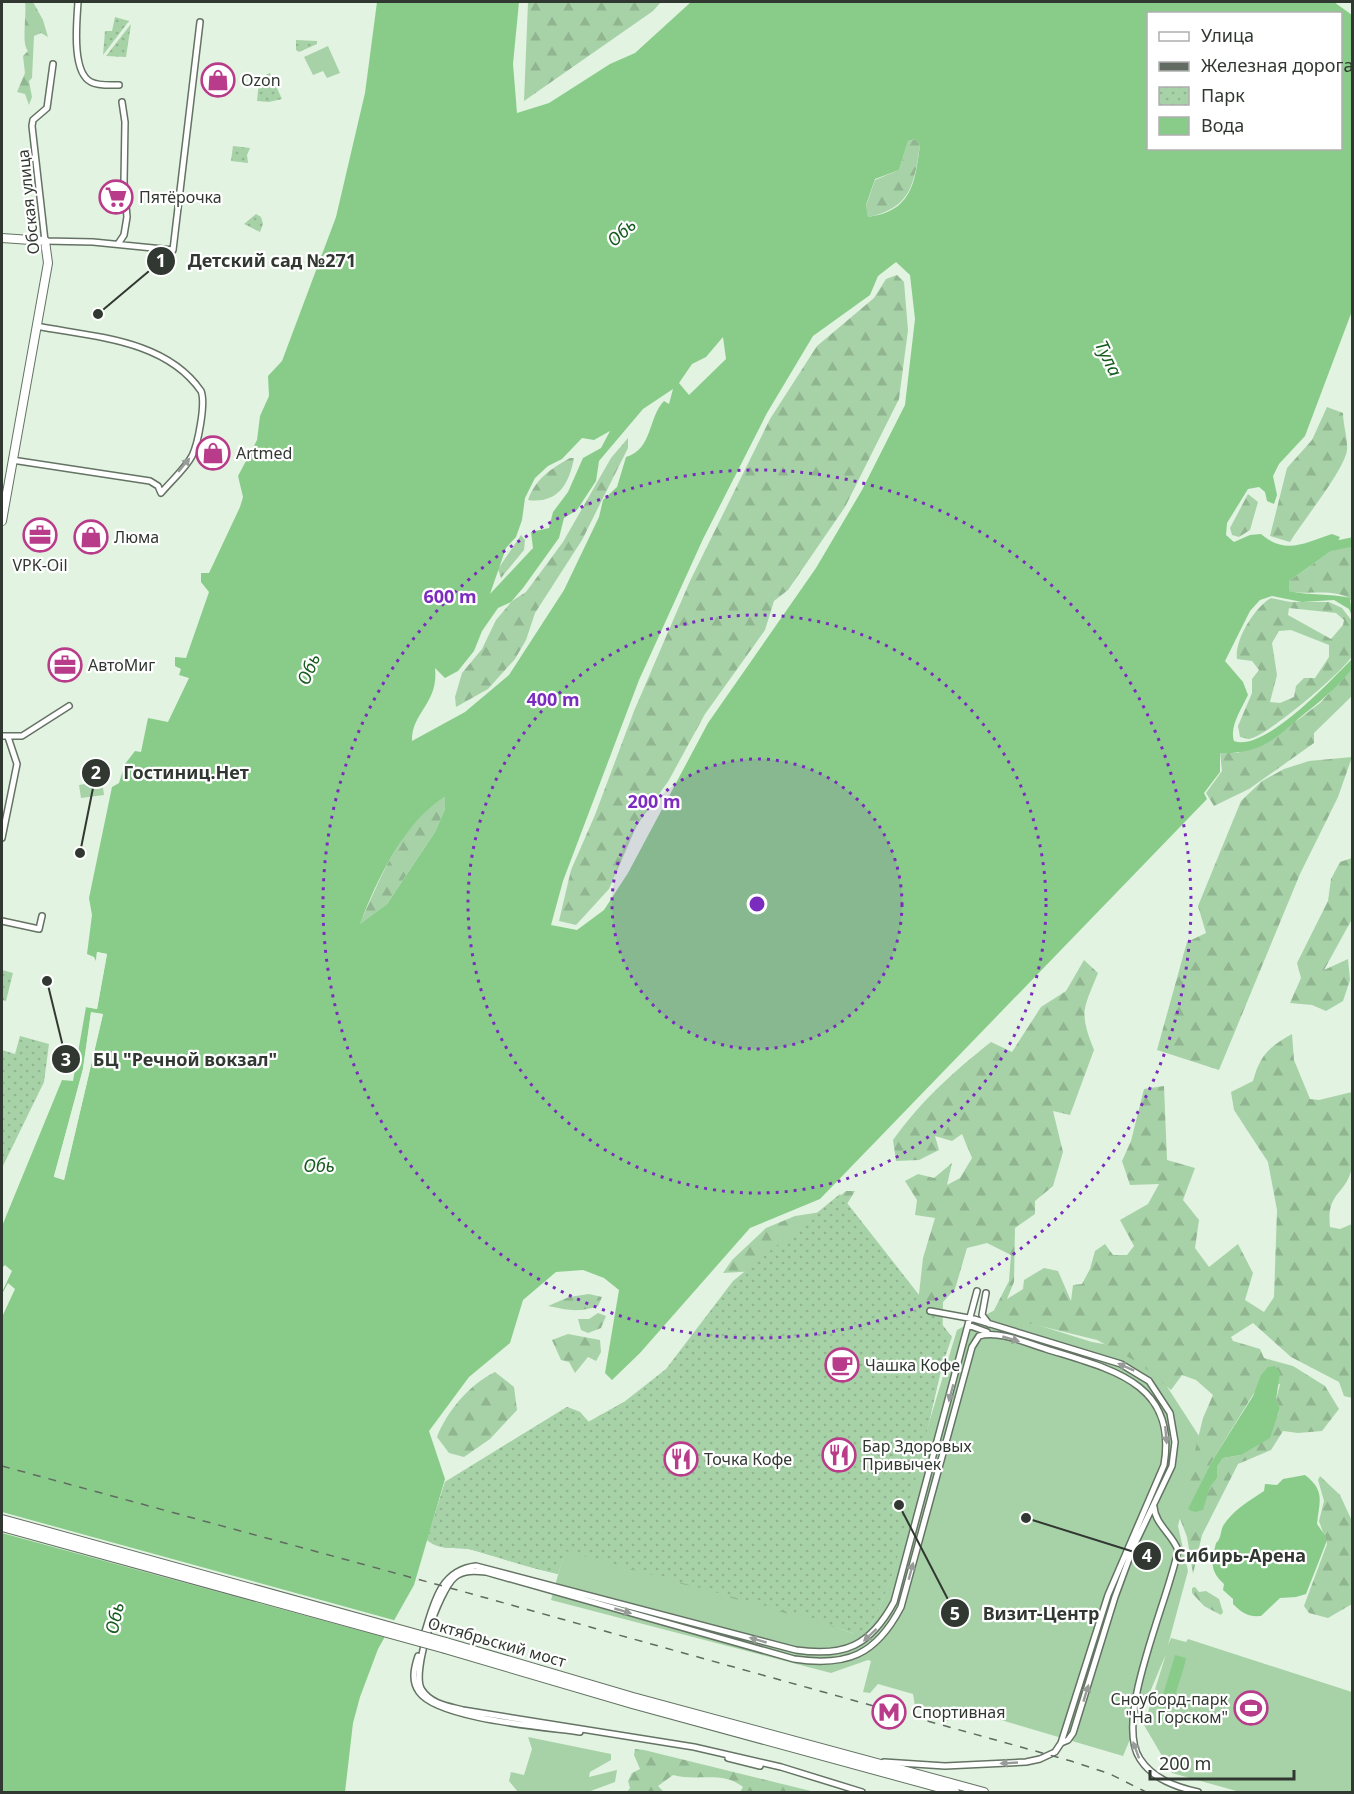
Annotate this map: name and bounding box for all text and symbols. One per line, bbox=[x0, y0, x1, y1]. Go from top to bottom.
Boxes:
legend bbox=[1147, 12, 1342, 150]
text: Улица bbox=[1201, 23, 1254, 47]
text: Железная дорога bbox=[1201, 53, 1353, 77]
shop icon: Ozon bbox=[200, 62, 236, 98]
place label: Ozon bbox=[241, 69, 281, 91]
text: Парк bbox=[1201, 83, 1245, 107]
text: Вода bbox=[1201, 113, 1244, 137]
street label: Обская улица bbox=[12, 148, 44, 256]
supermarket icon: Пятёрочка bbox=[98, 179, 134, 215]
place label: Пятёрочка bbox=[139, 186, 222, 208]
water label: Обь bbox=[601, 212, 641, 252]
callout: Детский сад №271 bbox=[146, 243, 368, 279]
text: 1 bbox=[156, 248, 166, 272]
text: Детский сад №271 bbox=[188, 248, 356, 272]
water label: Тула bbox=[1090, 336, 1128, 380]
shop icon: Artmed bbox=[195, 435, 231, 471]
place label: Artmed bbox=[236, 442, 292, 464]
one-way arrow bbox=[178, 457, 191, 473]
office icon: VPK-Oil bbox=[22, 517, 58, 553]
shop icon: Люма bbox=[73, 519, 109, 555]
place label: Люма bbox=[114, 526, 159, 548]
place label: VPK-Oil bbox=[12, 554, 68, 576]
text: 600 m bbox=[423, 584, 477, 608]
office icon: АвтоМиг bbox=[47, 647, 83, 683]
water label: Обь bbox=[291, 650, 325, 688]
place label: АвтоМиг bbox=[88, 654, 155, 676]
text: 400 m bbox=[526, 687, 580, 711]
callout: Гостиниц.Нет bbox=[81, 755, 261, 791]
text: 2 bbox=[91, 760, 101, 784]
text: Гостиниц.Нет bbox=[123, 760, 249, 784]
text: 200 m bbox=[627, 789, 681, 813]
centre of rings bbox=[747, 894, 767, 914]
callout: БЦ "Речной вокзал" bbox=[51, 1041, 289, 1077]
text: 3 bbox=[61, 1047, 71, 1071]
text: БЦ "Речной вокзал" bbox=[93, 1047, 277, 1071]
water label: Обь bbox=[303, 1153, 335, 1177]
one-way arrow bbox=[1002, 1335, 1020, 1344]
cafe icon: Чашка Кофе bbox=[824, 1347, 860, 1383]
place label: Чашка Кофе bbox=[865, 1354, 960, 1376]
one-way arrow bbox=[1117, 1362, 1135, 1372]
one-way arrow bbox=[946, 1384, 955, 1402]
one-way arrow bbox=[1161, 1426, 1171, 1445]
place label: Бар Здоровых Привычек bbox=[862, 1435, 972, 1475]
restaurant icon: Бар Здоровых Привычек bbox=[821, 1437, 857, 1473]
restaurant icon: Точка Кофе bbox=[663, 1441, 699, 1477]
place label: Точка Кофе bbox=[704, 1448, 792, 1470]
callout: Сибирь-Арена bbox=[1132, 1538, 1318, 1574]
text: 4 bbox=[1142, 1543, 1152, 1567]
text: Сибирь-Арена bbox=[1174, 1543, 1306, 1567]
one-way arrow bbox=[907, 1562, 917, 1580]
callout: Визит-Центр bbox=[940, 1595, 1111, 1631]
water label: Обь bbox=[99, 1600, 129, 1636]
text: 5 bbox=[950, 1601, 960, 1625]
text: Визит-Центр bbox=[983, 1601, 1099, 1625]
one-way arrow bbox=[614, 1607, 632, 1616]
street label: Октябрьский мост bbox=[425, 1612, 569, 1672]
one-way arrow bbox=[863, 1628, 878, 1641]
one-way arrow bbox=[749, 1635, 767, 1644]
one-way arrow bbox=[1082, 1684, 1091, 1702]
place label: Сноуборд-парк "На Горском" bbox=[1110, 1688, 1228, 1728]
sports icon: Сноуборд-парк "На Горском" bbox=[1233, 1690, 1269, 1726]
metro station icon: Спортивная bbox=[871, 1694, 907, 1730]
place label: Спортивная bbox=[912, 1701, 1005, 1723]
one-way arrow bbox=[1131, 1740, 1141, 1758]
scale bar bbox=[1150, 1743, 1294, 1781]
text: 200 m bbox=[1159, 1751, 1211, 1775]
one-way arrow bbox=[1000, 1758, 1019, 1767]

